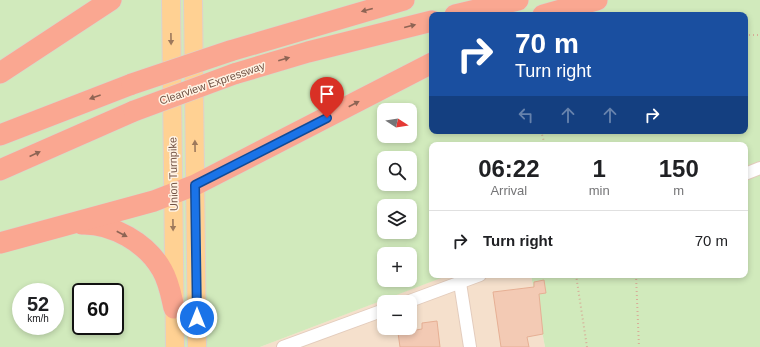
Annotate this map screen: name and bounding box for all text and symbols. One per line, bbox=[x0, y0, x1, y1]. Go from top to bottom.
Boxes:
one-way arrow bbox=[360, 7, 372, 13]
one-way arrow bbox=[404, 23, 416, 29]
icon: right bbox=[449, 28, 501, 80]
text: 70 m bbox=[515, 28, 579, 59]
one-way arrow bbox=[168, 33, 174, 46]
one-way arrow bbox=[279, 56, 291, 62]
street label: Clearview Expressway bbox=[158, 59, 267, 107]
text: Turn right bbox=[515, 61, 591, 81]
pin bbox=[310, 77, 344, 118]
icon: arrive bbox=[316, 83, 338, 105]
one-way arrow bbox=[89, 95, 101, 101]
one-way arrow bbox=[349, 100, 360, 107]
north arrow bbox=[377, 103, 417, 143]
map controls bbox=[377, 103, 417, 335]
icon: left bbox=[515, 104, 537, 126]
icon: ahead bbox=[557, 104, 579, 126]
icon: ahead bbox=[599, 104, 621, 126]
icon: right bbox=[641, 104, 663, 126]
street label: Union Turnpike bbox=[166, 137, 180, 211]
one-way arrow bbox=[192, 139, 198, 152]
one-way arrow bbox=[30, 151, 41, 157]
button: search bbox=[377, 151, 417, 191]
text: 06:22 bbox=[478, 155, 540, 182]
text: 1 bbox=[592, 155, 606, 182]
text: 150 bbox=[659, 155, 699, 182]
text: Arrival bbox=[490, 183, 527, 198]
text: min bbox=[589, 183, 610, 198]
text: m bbox=[673, 183, 684, 198]
button: layers bbox=[377, 199, 417, 239]
one-way arrow bbox=[170, 219, 176, 232]
icon: right bbox=[449, 230, 471, 252]
one-way arrow bbox=[117, 231, 128, 237]
text: Turn right bbox=[483, 232, 553, 249]
text: 70 m bbox=[695, 232, 728, 249]
button: + bbox=[377, 247, 417, 287]
speed limit sign: 60 bbox=[72, 283, 124, 335]
text: 52 bbox=[27, 293, 49, 315]
button: − bbox=[377, 295, 417, 335]
position arrow bbox=[176, 297, 218, 339]
text: km/h bbox=[27, 313, 49, 324]

